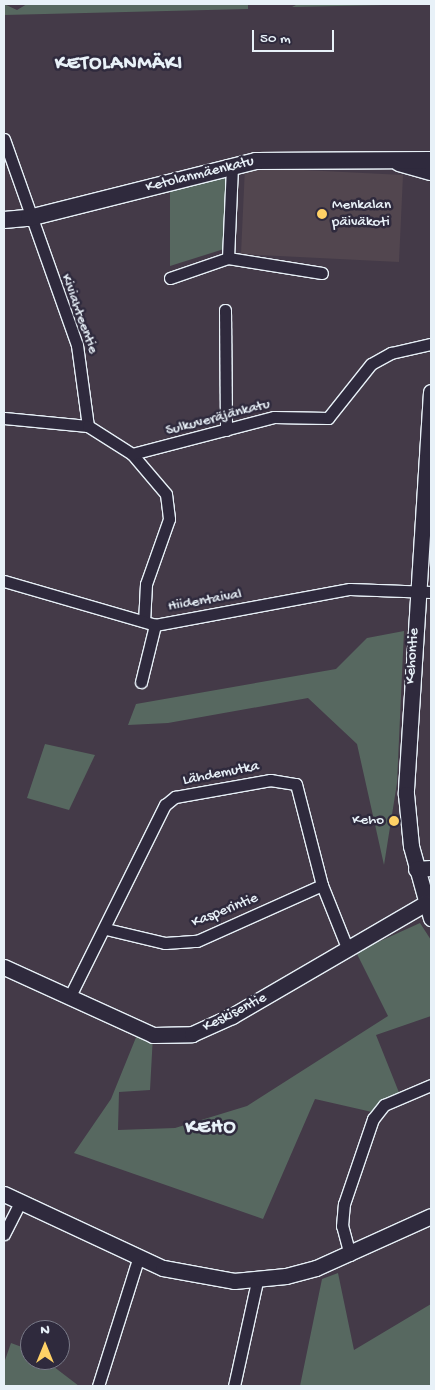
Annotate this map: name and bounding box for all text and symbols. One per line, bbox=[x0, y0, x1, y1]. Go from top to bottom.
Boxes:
scale bar bbox=[255, 20, 338, 52]
text: 50 m bbox=[260, 30, 291, 48]
district label: KETOLANMÄKI bbox=[54, 52, 184, 76]
street label: Ketolanmäenkatu bbox=[144, 153, 256, 197]
place label: Menkalan päiväkoti bbox=[332, 196, 391, 231]
marker: Menkalan päiväkoti bbox=[316, 208, 328, 220]
street label: Kiviahteentie bbox=[56, 272, 102, 356]
street label: Sulkuveräjänkatu bbox=[164, 395, 272, 441]
street label: Hiidentaival bbox=[167, 586, 243, 616]
street label: Kehontie bbox=[402, 627, 424, 685]
street label: Lähdemutka bbox=[181, 758, 261, 790]
place label: Keho bbox=[352, 812, 384, 830]
marker: Keho bbox=[388, 815, 400, 827]
street label: Kasperintie bbox=[189, 890, 261, 932]
street label: Keskisentie bbox=[200, 989, 270, 1037]
district label: KEHO bbox=[185, 1116, 237, 1140]
north arrow bbox=[20, 1320, 70, 1370]
text: N bbox=[40, 1322, 50, 1339]

